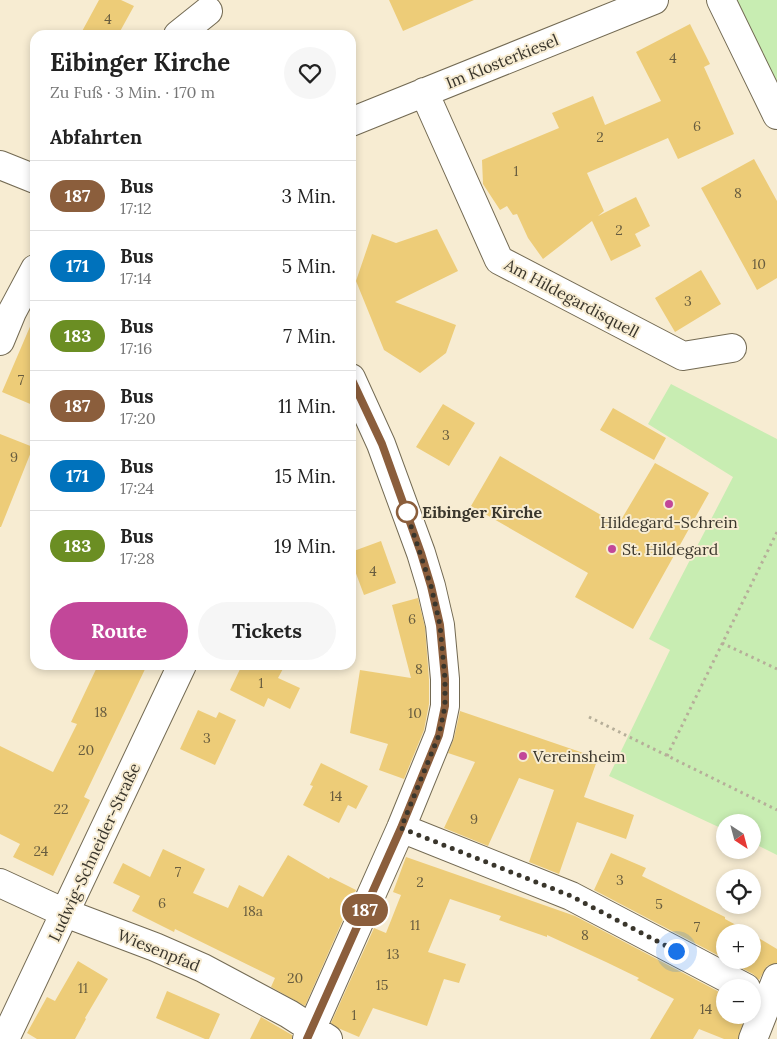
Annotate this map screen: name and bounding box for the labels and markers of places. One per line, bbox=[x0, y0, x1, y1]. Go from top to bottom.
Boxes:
marker: Hildegard-Schrein bbox=[663, 498, 675, 510]
marker: Eibinger Kirche bbox=[396, 501, 418, 523]
place label: Eibinger Kirche bbox=[422, 502, 542, 522]
place label: Hildegard-Schrein bbox=[600, 512, 738, 532]
place label: St. Hildegard bbox=[622, 539, 719, 559]
marker: St. Hildegard bbox=[606, 543, 618, 555]
place label: Vereinsheim bbox=[532, 746, 626, 766]
marker: Vereinsheim bbox=[517, 750, 529, 762]

